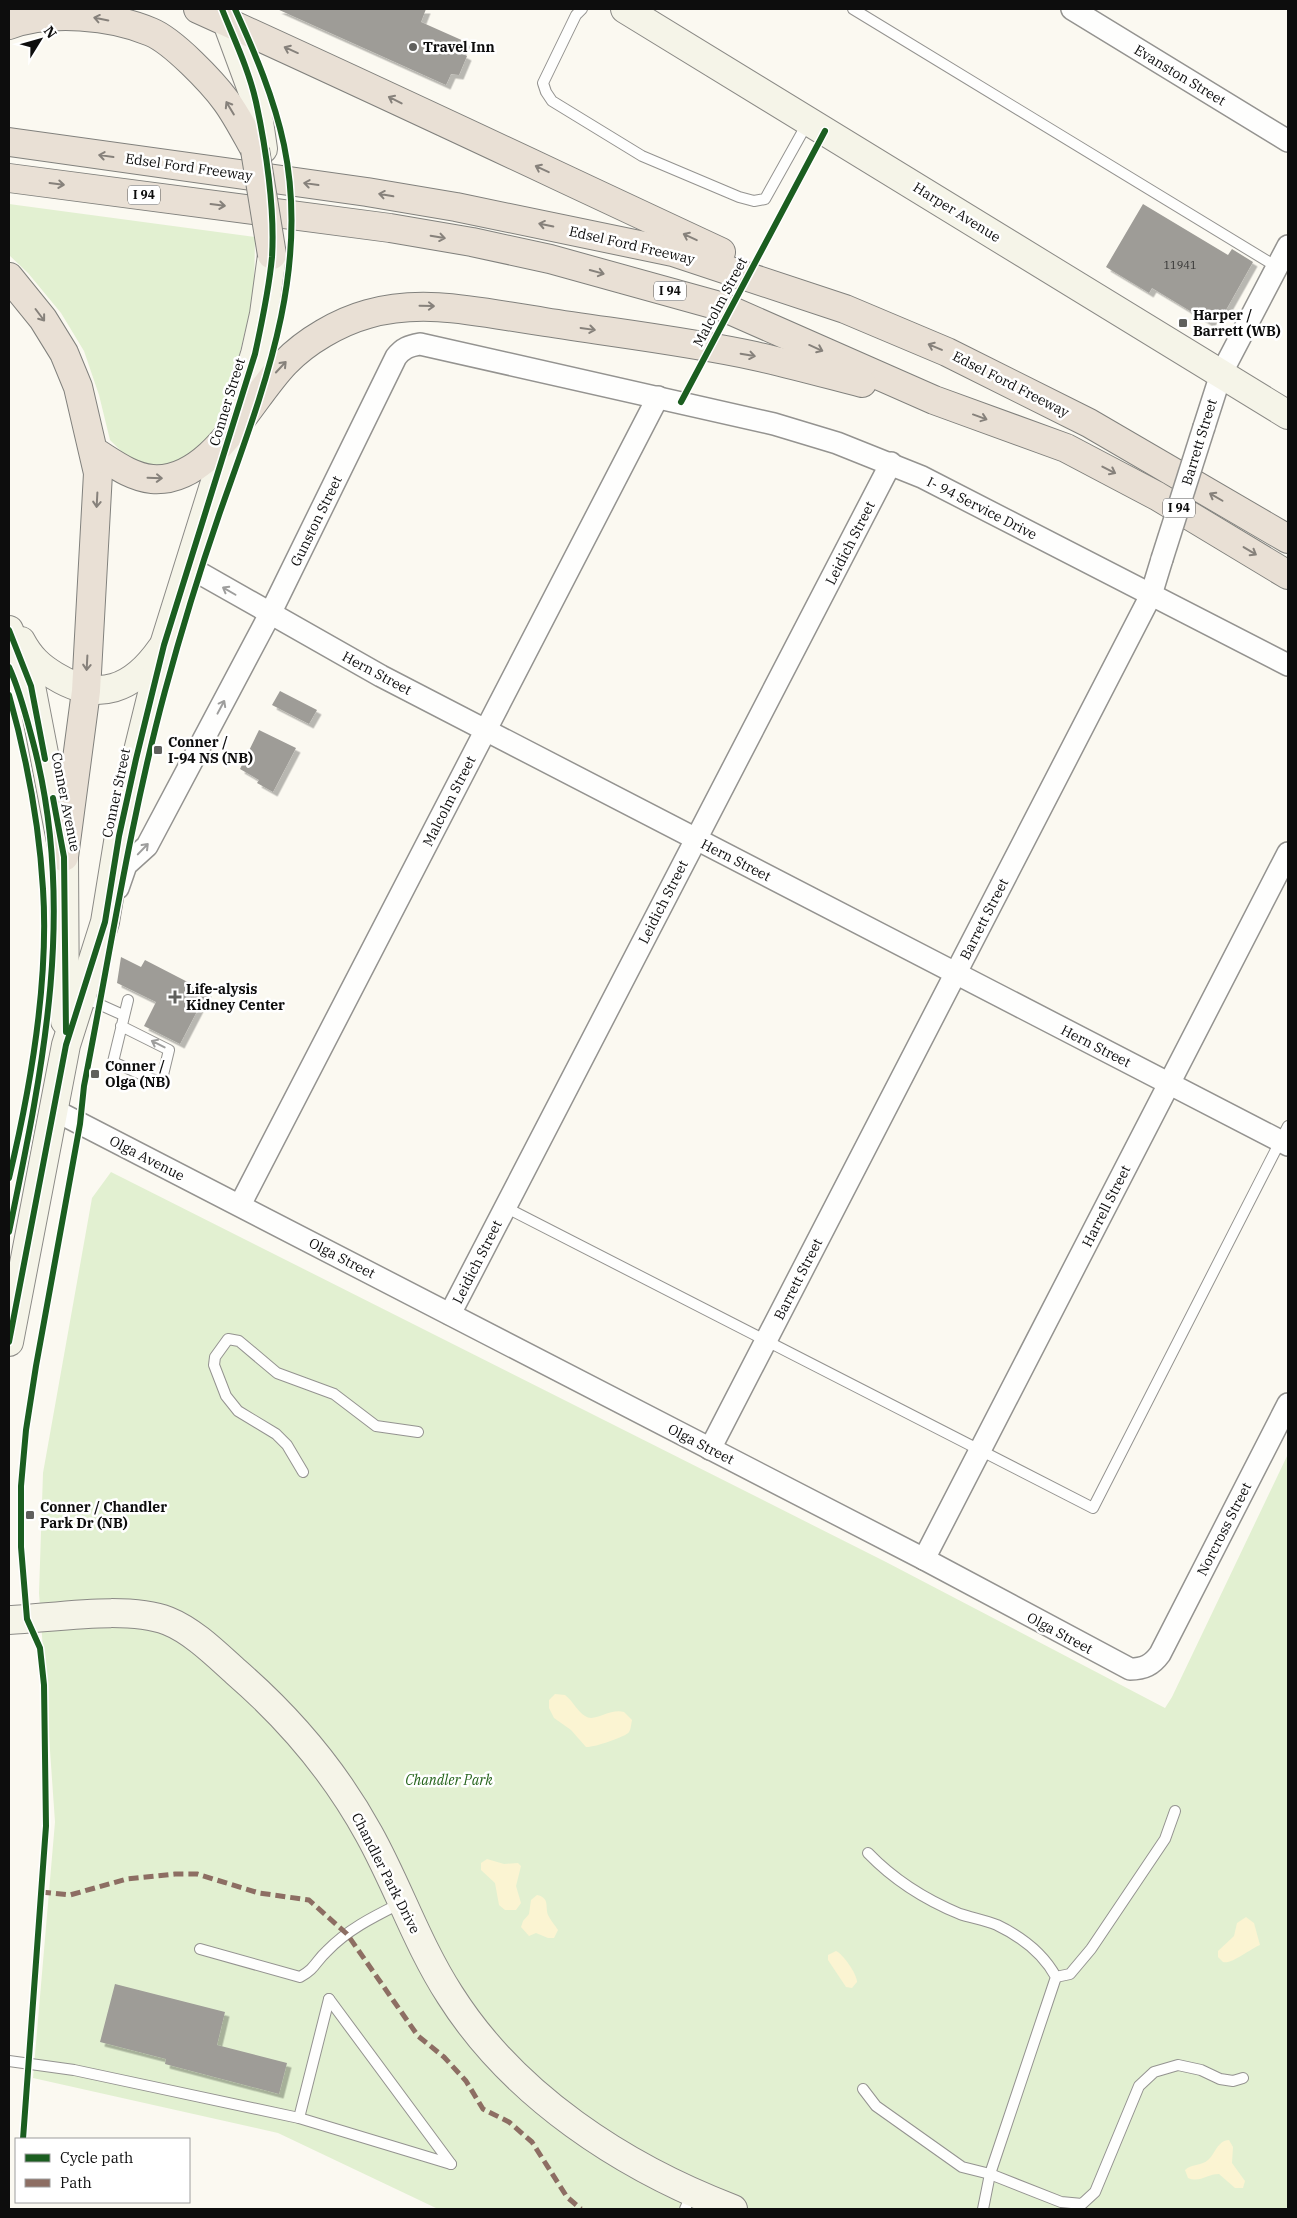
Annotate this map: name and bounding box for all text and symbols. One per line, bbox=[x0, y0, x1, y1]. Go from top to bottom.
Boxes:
one-way arrow bbox=[94, 14, 110, 23]
north arrow bbox=[15, 15, 65, 65]
text: N bbox=[40, 22, 61, 42]
place label: Travel Inn bbox=[423, 38, 495, 56]
marker: Travel Inn bbox=[407, 41, 419, 53]
street label: Evanston Street bbox=[1131, 41, 1229, 109]
one-way arrow bbox=[284, 45, 299, 55]
one-way arrow bbox=[388, 95, 403, 104]
one-way arrow bbox=[225, 102, 235, 116]
street label: Edsel Ford Freeway bbox=[124, 149, 254, 185]
one-way arrow bbox=[98, 150, 114, 160]
one-way arrow bbox=[535, 164, 550, 173]
street label: Harper Avenue bbox=[910, 178, 1004, 246]
one-way arrow bbox=[49, 179, 65, 189]
one-way arrow bbox=[303, 179, 319, 189]
road number: I 94 bbox=[128, 186, 160, 204]
one-way arrow bbox=[379, 190, 395, 200]
one-way arrow bbox=[210, 200, 226, 210]
one-way arrow bbox=[538, 220, 554, 230]
street label: Edsel Ford Freeway bbox=[567, 222, 697, 268]
one-way arrow bbox=[430, 232, 446, 242]
one-way arrow bbox=[683, 232, 698, 241]
street label: Malcolm Street bbox=[689, 254, 751, 350]
house number: 11941 bbox=[1164, 258, 1197, 272]
one-way arrow bbox=[589, 267, 605, 277]
road number: I 94 bbox=[654, 282, 686, 300]
one-way arrow bbox=[418, 301, 434, 311]
place label: Harper / Barrett (WB) bbox=[1193, 306, 1281, 340]
one-way arrow bbox=[35, 308, 45, 322]
marker: Harper / Barrett (WB) bbox=[1177, 317, 1189, 329]
one-way arrow bbox=[579, 324, 595, 334]
one-way arrow bbox=[928, 342, 943, 351]
one-way arrow bbox=[808, 343, 823, 353]
street label: Edsel Ford Freeway bbox=[950, 347, 1073, 421]
one-way arrow bbox=[740, 350, 756, 360]
street label: Conner Street bbox=[205, 356, 249, 448]
one-way arrow bbox=[275, 361, 287, 374]
street label: Barrett Street bbox=[1177, 397, 1221, 487]
one-way arrow bbox=[972, 413, 987, 422]
one-way arrow bbox=[1101, 466, 1116, 476]
one-way arrow bbox=[146, 473, 162, 483]
street label: Gunston Street bbox=[286, 473, 346, 569]
street label: I- 94 Service Drive bbox=[924, 473, 1040, 543]
one-way arrow bbox=[1209, 491, 1223, 501]
one-way arrow bbox=[92, 492, 101, 508]
street label: Leidich Street bbox=[821, 498, 879, 588]
road number: I 94 bbox=[1163, 498, 1195, 518]
one-way arrow bbox=[1242, 547, 1256, 557]
one-way arrow bbox=[223, 585, 237, 595]
street label: Hern Street bbox=[339, 647, 415, 699]
one-way arrow bbox=[83, 654, 92, 670]
one-way arrow bbox=[217, 700, 226, 715]
place label: Conner / I-94 NS (NB) bbox=[168, 733, 253, 767]
marker: Conner / I-94 NS (NB) bbox=[152, 744, 164, 756]
street label: Conner Street bbox=[98, 747, 134, 839]
street label: Conner Avenue bbox=[48, 751, 84, 853]
street label: Malcolm Street bbox=[418, 753, 480, 849]
street label: Hern Street bbox=[698, 835, 774, 885]
one-way arrow bbox=[137, 843, 149, 855]
street label: Leidich Street bbox=[634, 857, 692, 947]
street label: Barrett Street bbox=[956, 875, 1012, 963]
place label: Life-alysis Kidney Center bbox=[186, 980, 285, 1014]
marker: Life-alysis Kidney Center bbox=[168, 990, 182, 1004]
street label: Hern Street bbox=[1058, 1021, 1134, 1071]
one-way arrow bbox=[151, 1039, 166, 1049]
place label: Conner / Olga (NB) bbox=[105, 1057, 170, 1091]
marker: Conner / Olga (NB) bbox=[89, 1068, 101, 1080]
street label: Olga Avenue bbox=[106, 1131, 188, 1185]
street label: Harrell Street bbox=[1078, 1162, 1134, 1250]
street label: Leidich Street bbox=[448, 1217, 506, 1307]
street label: Olga Street bbox=[306, 1234, 378, 1282]
street label: Barrett Street bbox=[770, 1235, 826, 1323]
street label: Olga Street bbox=[665, 1420, 737, 1468]
street label: Norcross Street bbox=[1193, 1479, 1255, 1579]
place label: Conner / Chandler Park Dr (NB) bbox=[40, 1498, 167, 1532]
marker: Conner / Chandler Park Dr (NB) bbox=[24, 1509, 36, 1521]
street label: Olga Street bbox=[1024, 1608, 1096, 1658]
park label: Chandler Park bbox=[405, 1771, 493, 1789]
street label: Chandler Park Drive bbox=[348, 1810, 424, 1936]
legend bbox=[15, 2138, 190, 2203]
text: Cycle path bbox=[60, 2148, 133, 2167]
text: Path bbox=[60, 2173, 92, 2192]

